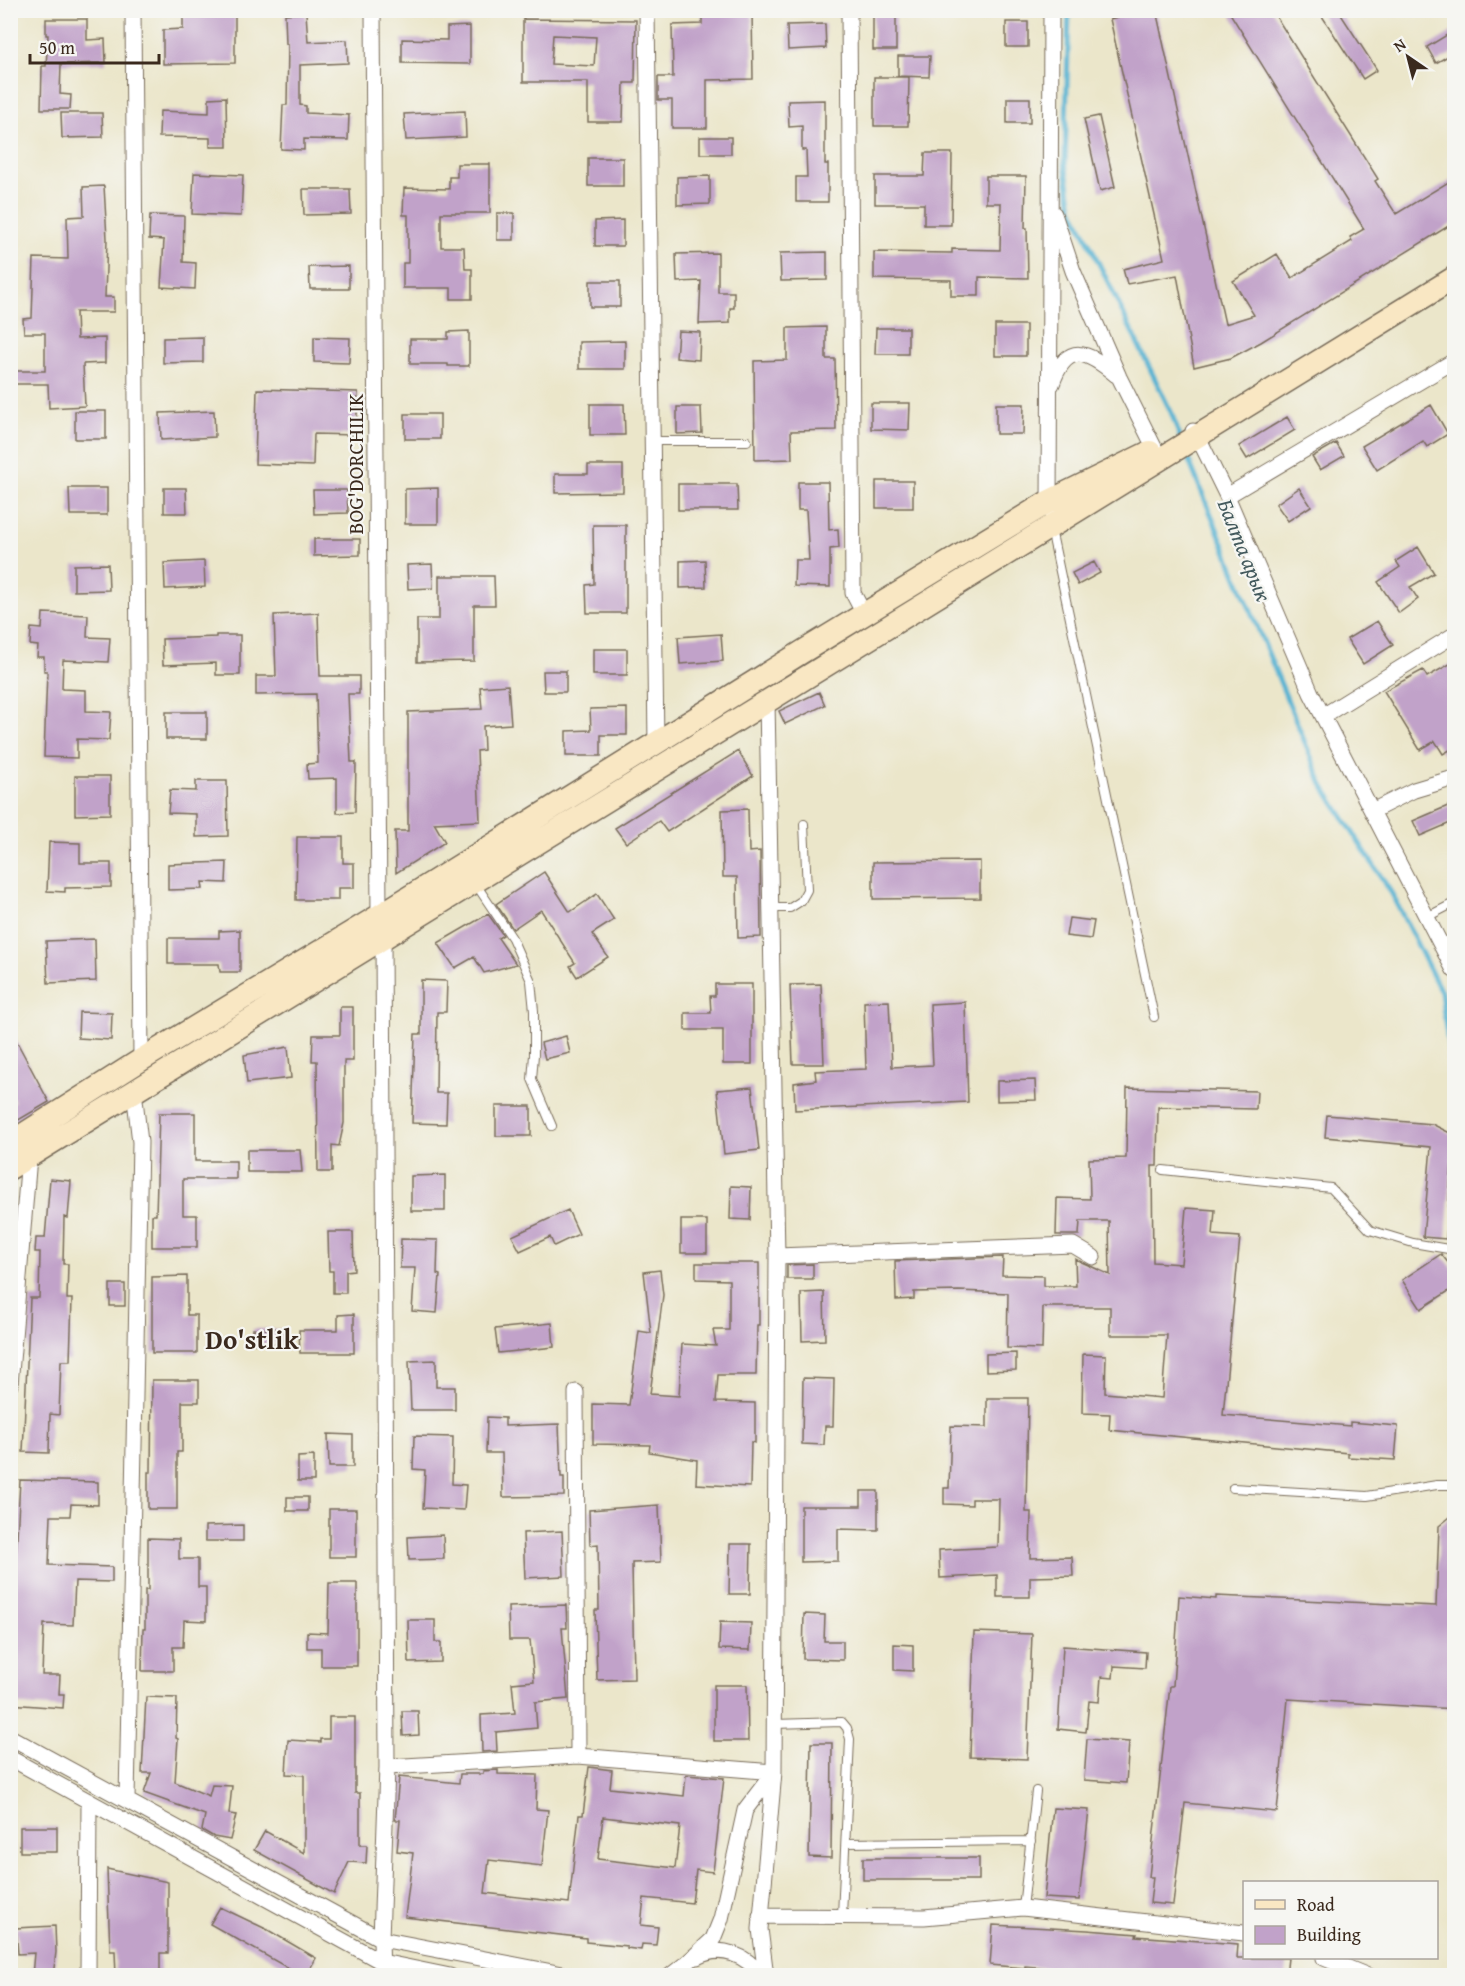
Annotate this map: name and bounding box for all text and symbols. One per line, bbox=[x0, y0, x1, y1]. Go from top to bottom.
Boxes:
scale bar bbox=[30, 27, 159, 65]
north arrow bbox=[1378, 27, 1438, 87]
text: N bbox=[1388, 32, 1411, 58]
text: 50 m bbox=[39, 34, 75, 61]
street label: BOG'DORCHILIK bbox=[340, 393, 371, 534]
water label: Балта арык bbox=[1210, 494, 1280, 606]
district label: Do'stlik bbox=[205, 1319, 299, 1359]
legend bbox=[1243, 1881, 1438, 1959]
text: Road bbox=[1297, 1891, 1335, 1918]
text: Building bbox=[1297, 1921, 1361, 1948]

